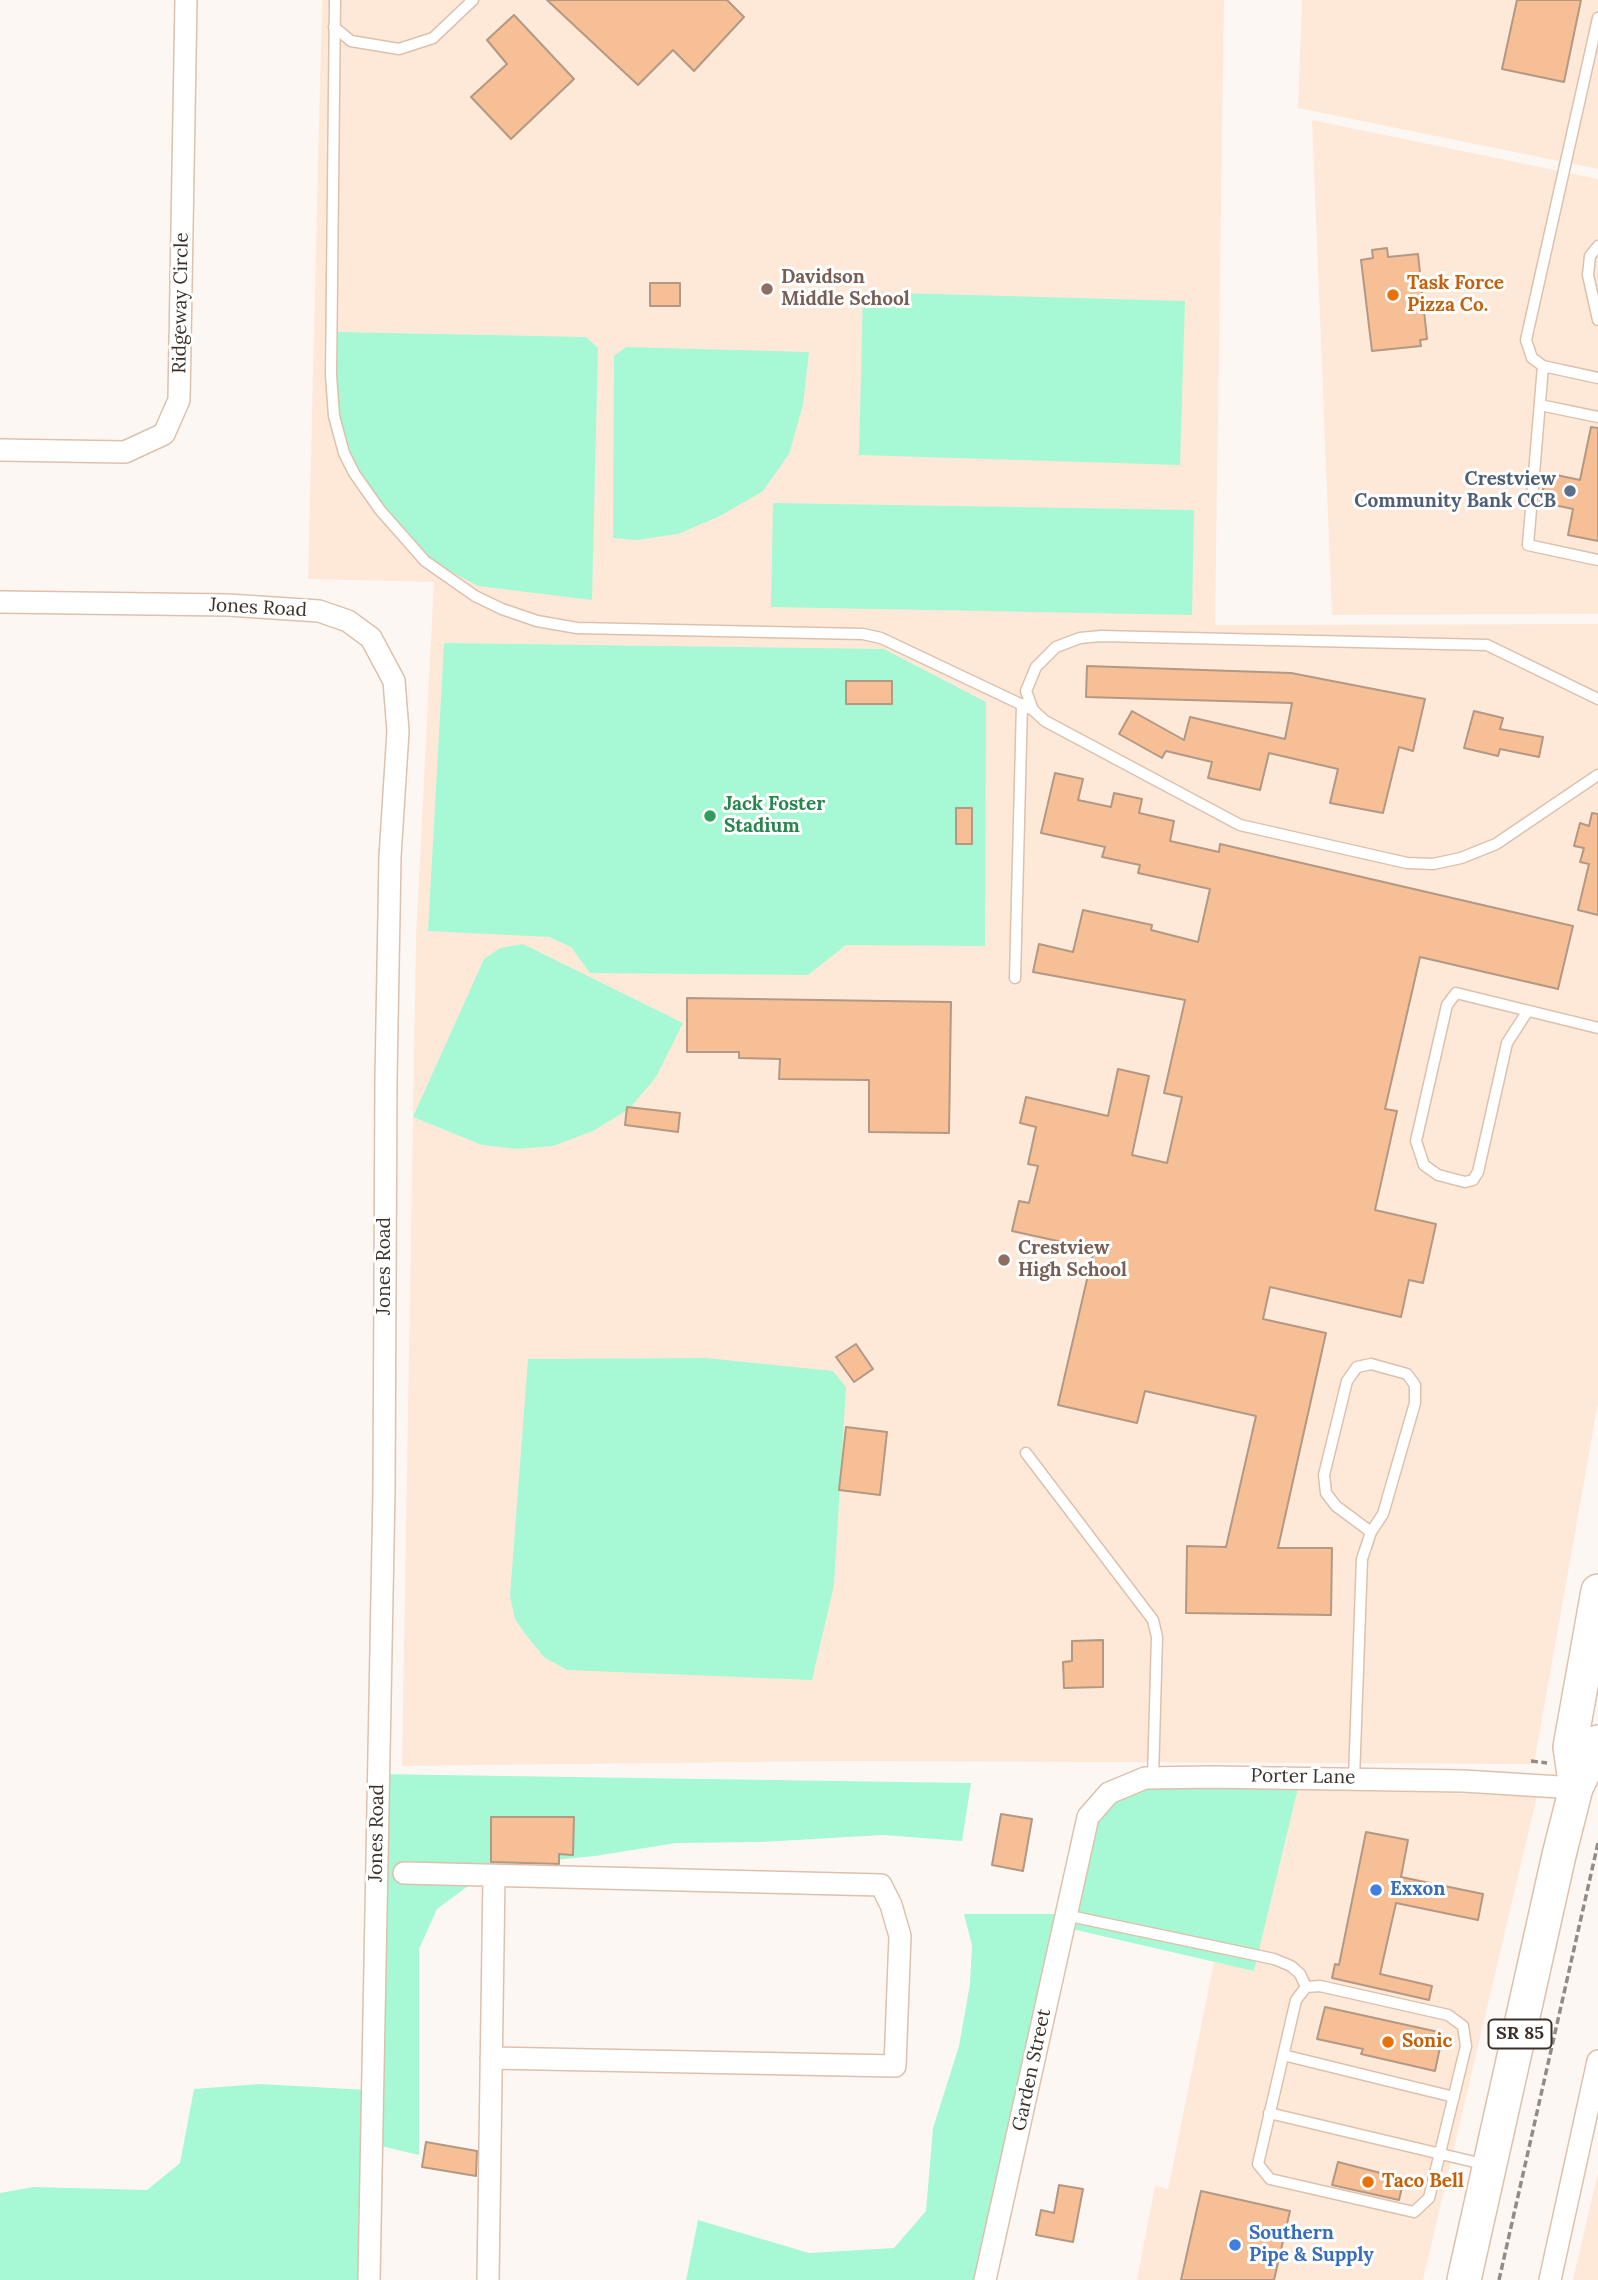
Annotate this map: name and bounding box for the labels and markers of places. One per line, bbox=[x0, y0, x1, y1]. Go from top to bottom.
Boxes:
place label: Davidson Middle School bbox=[781, 267, 910, 311]
place label: Task Force Pizza Co. bbox=[1407, 273, 1504, 317]
marker: Davidson Middle School bbox=[759, 281, 775, 297]
marker: Task Force Pizza Co. bbox=[1385, 287, 1401, 303]
place label: Crestview Community Bank CCB bbox=[1354, 469, 1556, 513]
marker: Crestview Community Bank CCB bbox=[1562, 483, 1578, 499]
place label: Jack Foster Stadium bbox=[724, 794, 825, 838]
marker: Jack Foster Stadium bbox=[702, 808, 718, 824]
place label: Crestview High School bbox=[1018, 1238, 1127, 1282]
marker: Crestview High School bbox=[996, 1252, 1012, 1268]
place label: Exxon bbox=[1390, 1879, 1445, 1901]
marker: Exxon bbox=[1368, 1882, 1384, 1898]
place label: Sonic bbox=[1402, 2031, 1452, 2053]
marker: Sonic bbox=[1380, 2034, 1396, 2050]
place label: Taco Bell bbox=[1382, 2171, 1464, 2193]
marker: Taco Bell bbox=[1360, 2174, 1376, 2190]
place label: Southern Pipe & Supply bbox=[1249, 2223, 1374, 2267]
marker: Southern Pipe & Supply bbox=[1227, 2237, 1243, 2253]

